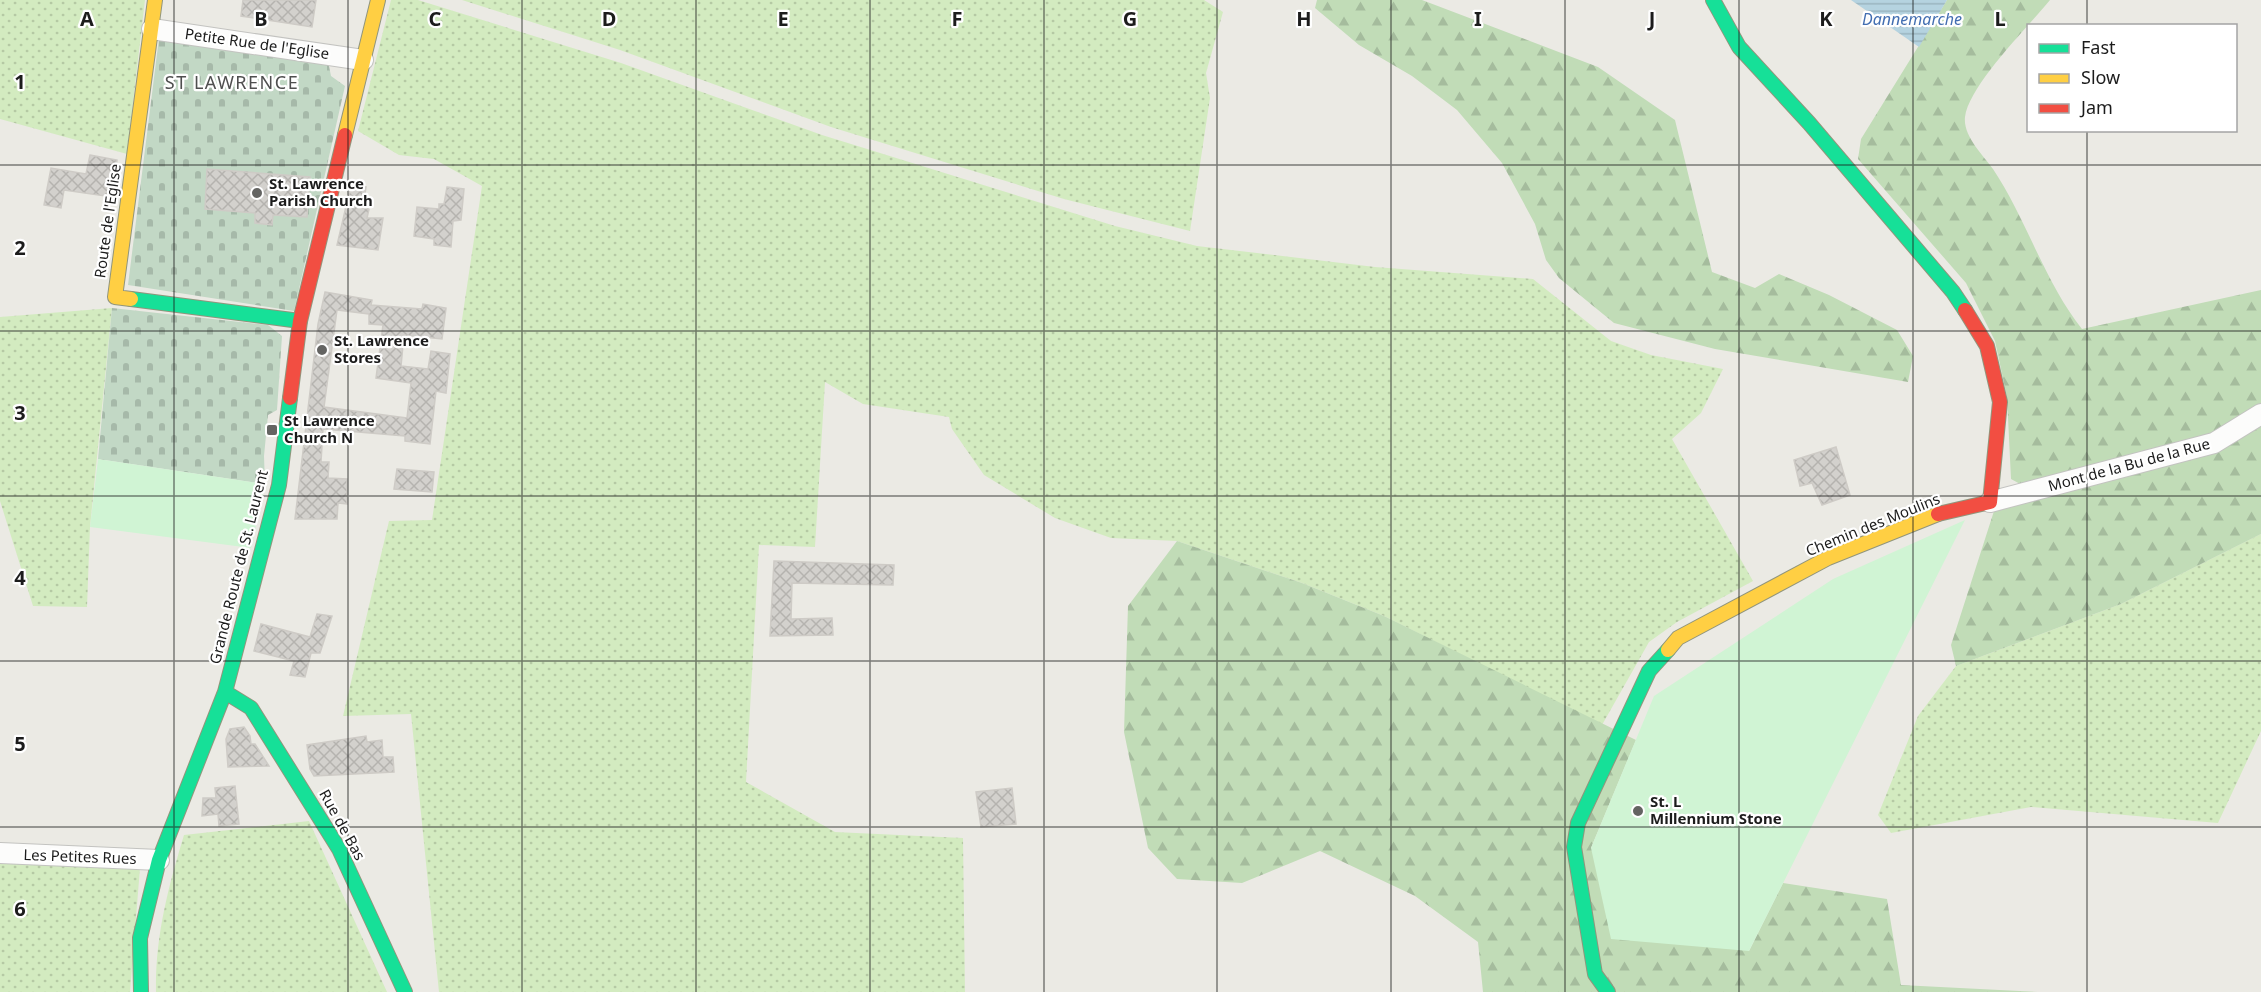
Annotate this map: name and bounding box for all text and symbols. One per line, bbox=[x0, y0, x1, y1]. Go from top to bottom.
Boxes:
text: A bbox=[80, 5, 94, 32]
text: B bbox=[254, 5, 268, 32]
text: C bbox=[429, 5, 442, 32]
text: D bbox=[602, 5, 616, 32]
text: E bbox=[777, 5, 789, 32]
text: F bbox=[952, 5, 962, 32]
text: G bbox=[1123, 5, 1137, 32]
text: H bbox=[1296, 5, 1312, 32]
text: I bbox=[1474, 5, 1482, 32]
text: J bbox=[1647, 5, 1655, 32]
text: K bbox=[1819, 5, 1833, 32]
text: L bbox=[1994, 5, 2006, 32]
water label: Dannemarche bbox=[1862, 8, 1962, 30]
street label: Petite Rue de l'Eglise bbox=[184, 23, 330, 63]
legend bbox=[2027, 24, 2237, 132]
text: Fast bbox=[2081, 35, 2116, 59]
text: Slow bbox=[2081, 65, 2120, 89]
text: 1 bbox=[14, 68, 26, 95]
district label: ST LAWRENCE bbox=[165, 70, 299, 94]
text: Jam bbox=[2079, 95, 2113, 119]
street label: Route de l'Eglise bbox=[89, 162, 125, 279]
place label: St. Lawrence Parish Church bbox=[269, 173, 373, 210]
marker: St. Lawrence Parish Church bbox=[250, 186, 264, 200]
text: 2 bbox=[14, 234, 26, 261]
place label: St. Lawrence Stores bbox=[334, 330, 429, 367]
marker: St. Lawrence Stores bbox=[315, 343, 329, 357]
text: 3 bbox=[14, 399, 26, 426]
place label: St Lawrence Church N bbox=[284, 410, 375, 447]
marker: St Lawrence Church N bbox=[265, 423, 279, 437]
street label: Mont de la Bu de la Rue bbox=[2046, 433, 2212, 495]
street label: Grande Route de St. Laurent bbox=[204, 467, 272, 666]
street label: Chemin des Moulins bbox=[1802, 488, 1943, 560]
text: 4 bbox=[14, 564, 26, 591]
text: 5 bbox=[14, 730, 26, 757]
street label: Rue de Bas bbox=[315, 786, 371, 863]
place label: St. L Millennium Stone bbox=[1650, 791, 1782, 828]
marker: St. L Millennium Stone bbox=[1631, 804, 1645, 818]
street label: Les Petites Rues bbox=[23, 844, 137, 868]
text: 6 bbox=[14, 895, 26, 922]

